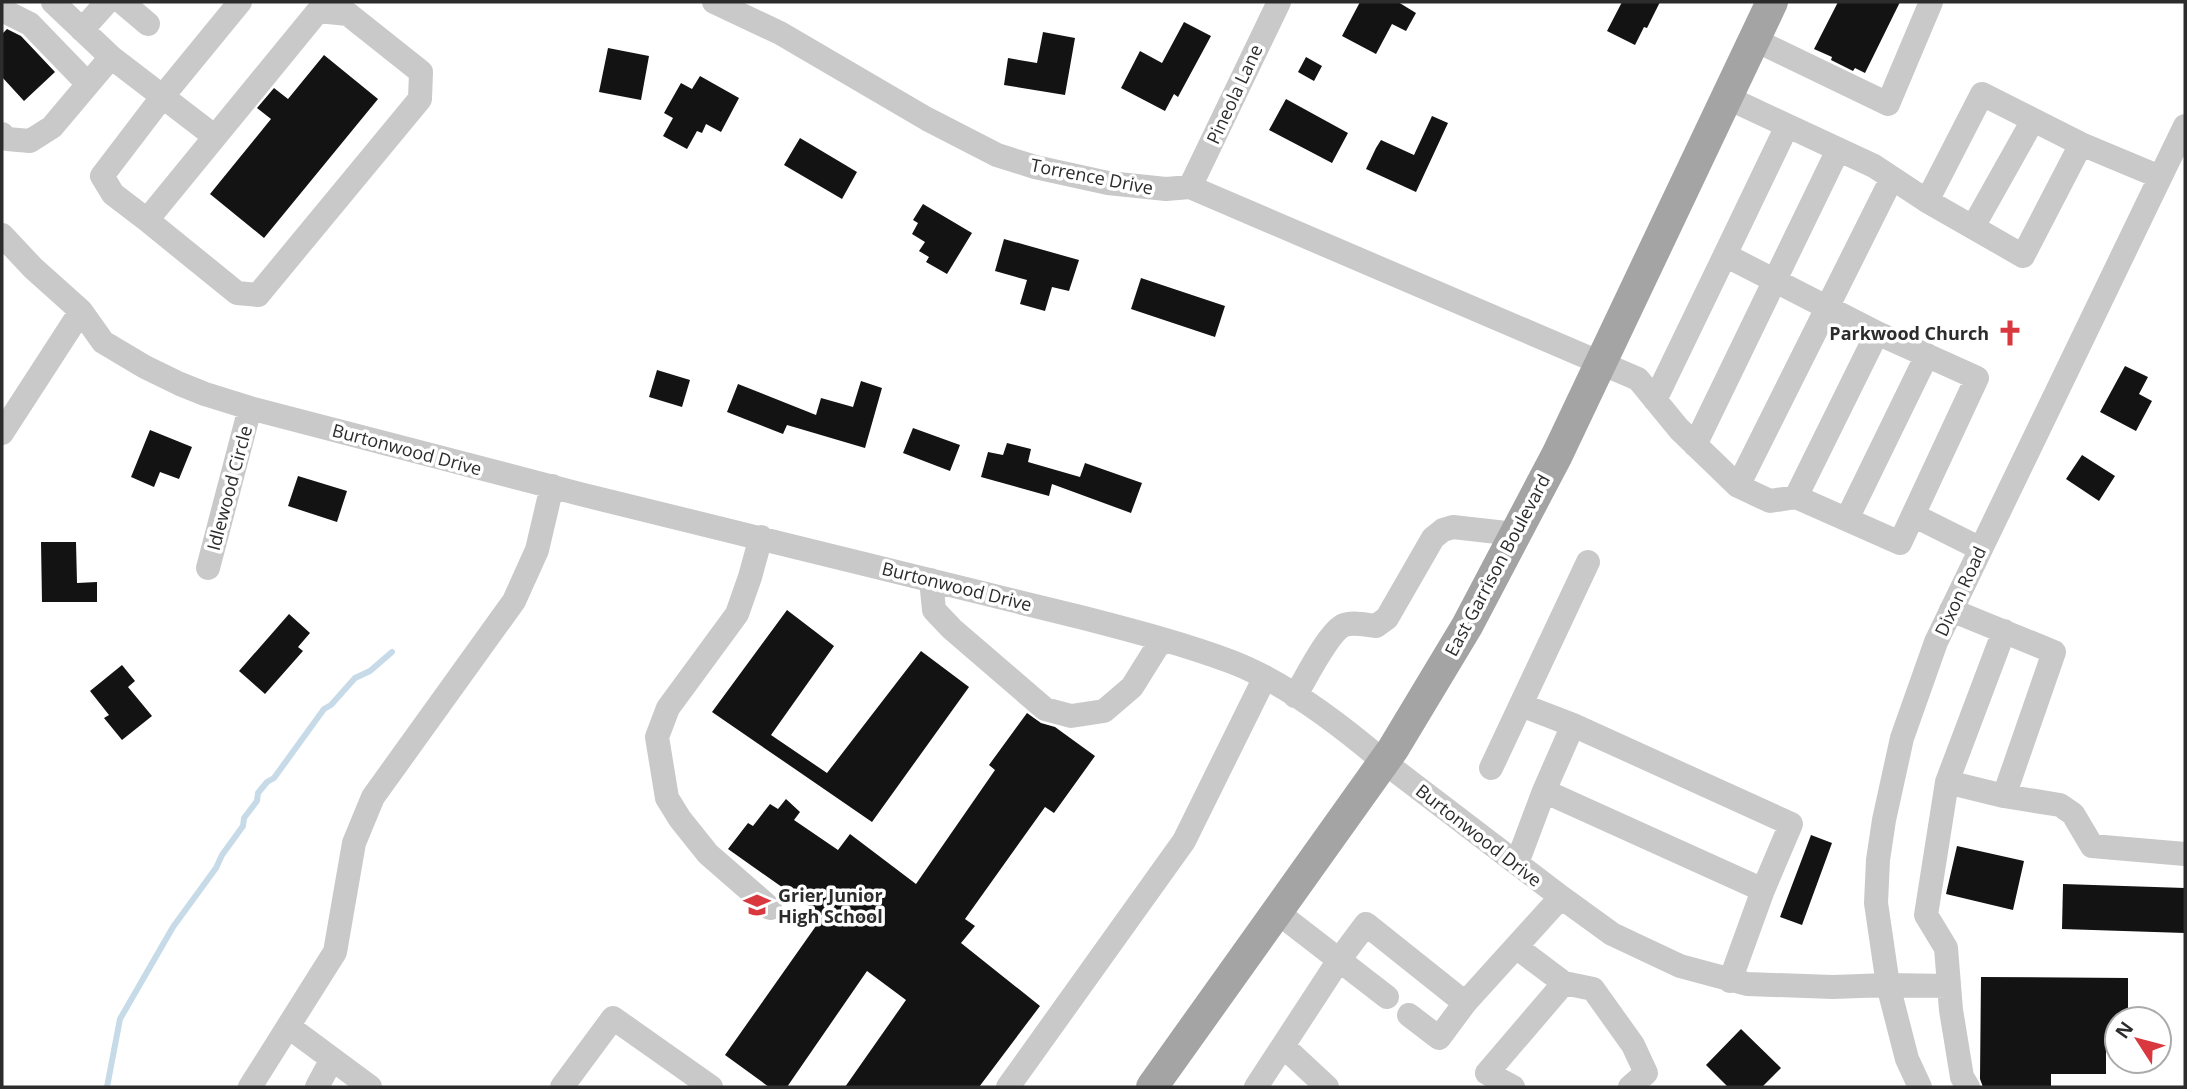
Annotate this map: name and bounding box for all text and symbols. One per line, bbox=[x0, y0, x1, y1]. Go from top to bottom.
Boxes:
street label: Pineola Lane bbox=[1200, 40, 1268, 148]
street label: Torrence Drive bbox=[1029, 152, 1155, 200]
church icon: Parkwood Church bbox=[1995, 318, 2025, 348]
place label: Parkwood Church bbox=[1829, 321, 1989, 345]
street label: Burtonwood Drive bbox=[330, 418, 484, 480]
street label: Idlewood Circle bbox=[201, 423, 257, 553]
street label: East Garrison Boulevard bbox=[1439, 470, 1555, 660]
street label: Dixon Road bbox=[1929, 542, 1991, 640]
street label: Burtonwood Drive bbox=[880, 556, 1034, 616]
street label: Burtonwood Drive bbox=[1411, 778, 1547, 892]
place label: Grier Junior High School bbox=[778, 883, 883, 928]
school or university icon: Grier Junior High School bbox=[742, 890, 772, 920]
north arrow bbox=[2103, 1005, 2173, 1075]
text: N bbox=[2109, 1016, 2139, 1044]

